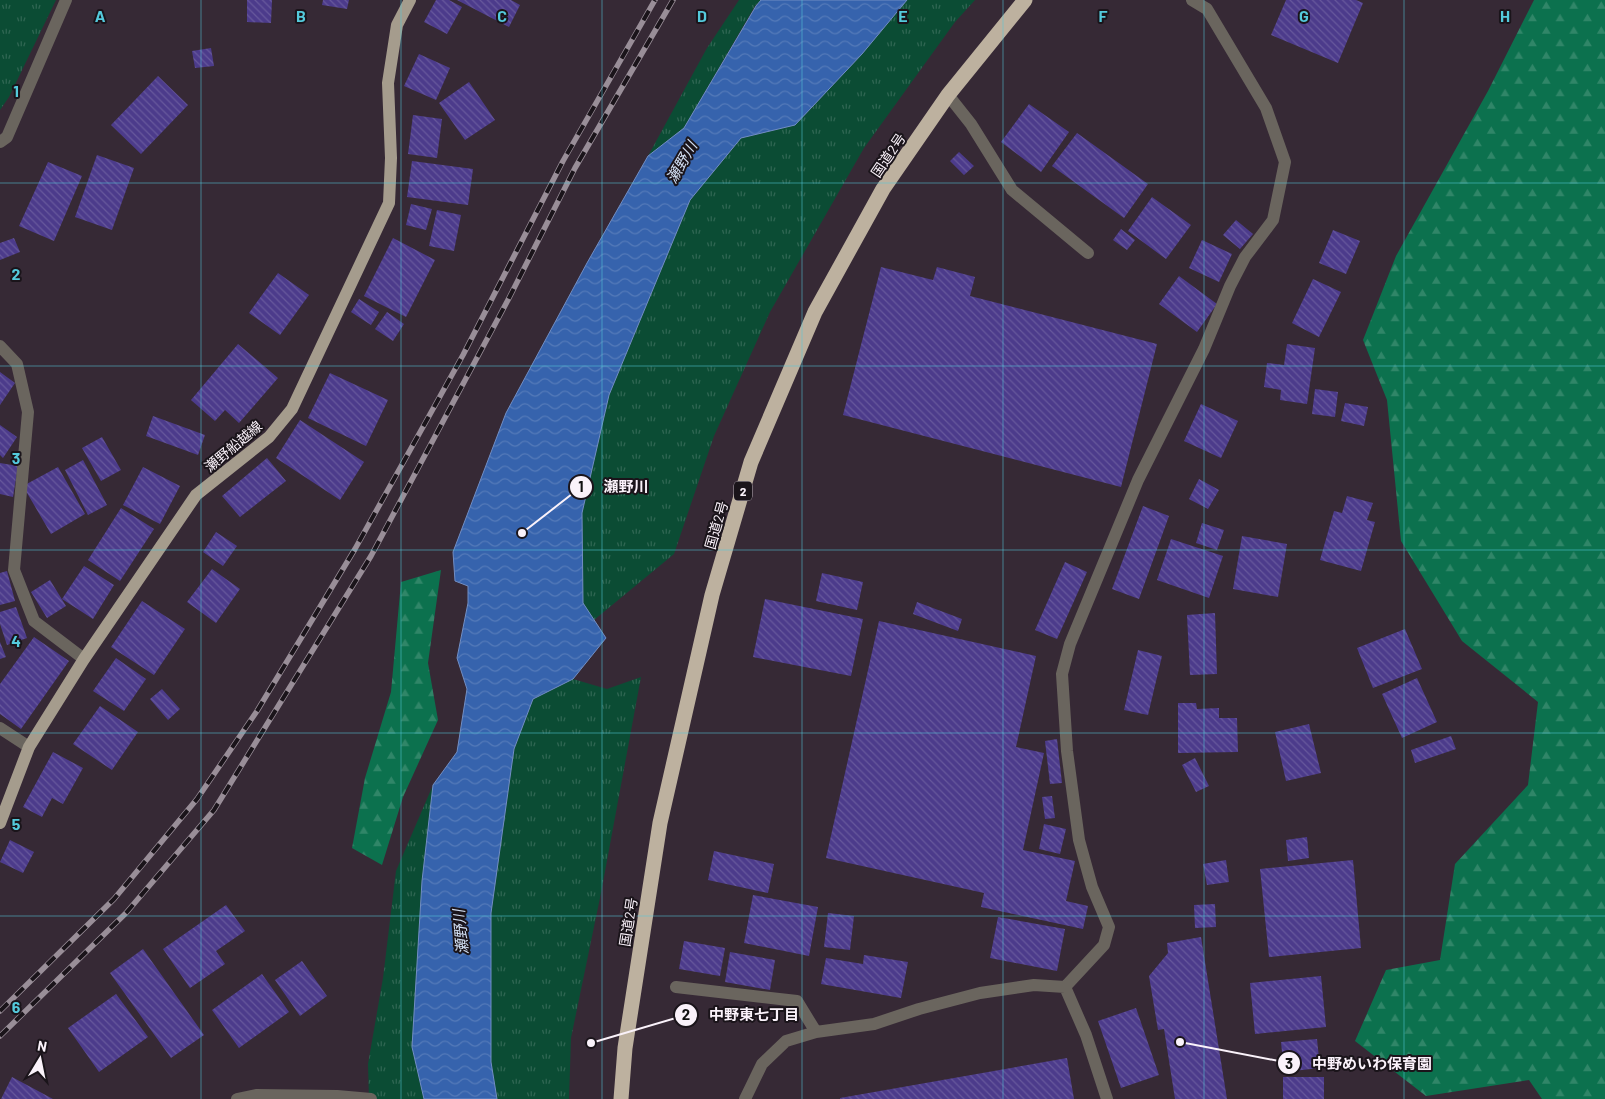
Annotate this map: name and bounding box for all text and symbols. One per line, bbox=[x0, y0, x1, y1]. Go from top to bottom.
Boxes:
text: A bbox=[95, 6, 106, 25]
text: B bbox=[296, 6, 306, 25]
text: C bbox=[497, 6, 507, 25]
text: D bbox=[697, 6, 707, 25]
text: E bbox=[898, 6, 908, 25]
text: F bbox=[1099, 6, 1108, 25]
text: G bbox=[1299, 6, 1309, 25]
text: H bbox=[1500, 6, 1510, 25]
text: 1 bbox=[13, 81, 19, 100]
street label: 国道2号 bbox=[867, 130, 909, 180]
water label: 瀬野川 bbox=[662, 136, 701, 186]
text: 2 bbox=[12, 264, 21, 283]
street label: 瀬野船越線 bbox=[201, 417, 265, 475]
text: 3 bbox=[12, 448, 20, 467]
callout: 瀬野川 bbox=[569, 472, 659, 502]
text: 1 bbox=[578, 477, 584, 495]
text: 瀬野川 bbox=[603, 477, 649, 495]
road number: 2 bbox=[734, 482, 752, 501]
street label: 国道2号 bbox=[701, 499, 731, 551]
text: 4 bbox=[11, 631, 21, 650]
text: 5 bbox=[12, 814, 21, 833]
street label: 国道2号 bbox=[616, 896, 640, 948]
water label: 瀬野川 bbox=[449, 907, 471, 955]
text: 6 bbox=[12, 997, 21, 1016]
callout: 中野東七丁目 bbox=[674, 1000, 809, 1030]
text: 2 bbox=[682, 1005, 690, 1023]
text: 中野東七丁目 bbox=[709, 1005, 799, 1023]
north arrow bbox=[15, 1034, 65, 1084]
text: N bbox=[36, 1037, 48, 1055]
callout: 中野めいわ保育園 bbox=[1277, 1048, 1442, 1078]
text: 3 bbox=[1285, 1054, 1293, 1072]
text: 中野めいわ保育園 bbox=[1312, 1054, 1432, 1072]

